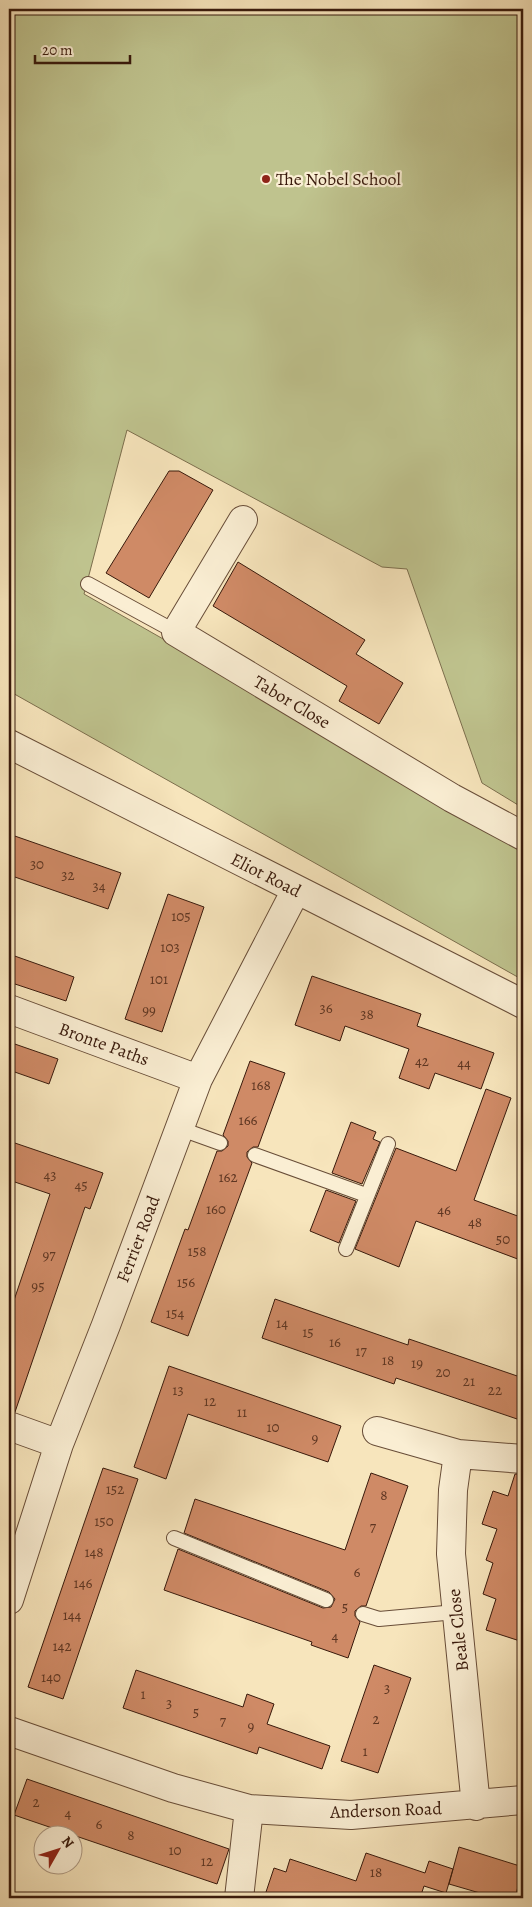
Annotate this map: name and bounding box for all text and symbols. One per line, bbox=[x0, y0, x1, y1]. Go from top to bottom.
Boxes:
scale bar bbox=[35, 32, 130, 64]
text: 20 m bbox=[42, 40, 73, 60]
place label: The Nobel School bbox=[276, 167, 402, 191]
marker: The Nobel School bbox=[260, 173, 272, 185]
street label: Tabor Close bbox=[249, 670, 335, 734]
street label: Eliot Road bbox=[227, 847, 306, 903]
house number: 30 bbox=[30, 854, 44, 874]
house number: 32 bbox=[61, 865, 75, 885]
house number: 34 bbox=[92, 876, 106, 896]
house number: 105 bbox=[171, 906, 191, 926]
house number: 103 bbox=[160, 937, 180, 957]
house number: 101 bbox=[150, 969, 168, 989]
house number: 36 bbox=[319, 998, 333, 1018]
house number: 99 bbox=[142, 1000, 156, 1020]
house number: 38 bbox=[360, 1004, 374, 1024]
street label: Bronte Paths bbox=[56, 1017, 152, 1071]
house number: 42 bbox=[415, 1051, 429, 1071]
house number: 44 bbox=[457, 1053, 471, 1073]
house number: 168 bbox=[251, 1075, 271, 1095]
house number: 166 bbox=[239, 1110, 258, 1130]
house number: 43 bbox=[43, 1165, 57, 1185]
house number: 162 bbox=[218, 1167, 238, 1187]
house number: 45 bbox=[74, 1175, 88, 1195]
street label: Ferrier Road bbox=[110, 1192, 166, 1286]
house number: 160 bbox=[206, 1199, 226, 1219]
house number: 46 bbox=[437, 1200, 451, 1220]
house number: 48 bbox=[468, 1212, 482, 1232]
house number: 50 bbox=[496, 1229, 510, 1249]
house number: 158 bbox=[188, 1241, 206, 1261]
house number: 97 bbox=[42, 1245, 56, 1265]
house number: 156 bbox=[177, 1272, 195, 1292]
house number: 95 bbox=[31, 1276, 45, 1296]
house number: 154 bbox=[166, 1303, 184, 1323]
house number: 14 bbox=[276, 1313, 288, 1333]
house number: 15 bbox=[302, 1322, 314, 1342]
house number: 16 bbox=[329, 1332, 341, 1352]
house number: 17 bbox=[355, 1341, 367, 1361]
house number: 18 bbox=[382, 1350, 394, 1370]
house number: 19 bbox=[411, 1353, 423, 1373]
house number: 20 bbox=[435, 1362, 451, 1382]
house number: 21 bbox=[463, 1371, 475, 1391]
house number: 13 bbox=[172, 1380, 184, 1400]
house number: 22 bbox=[488, 1380, 502, 1400]
house number: 12 bbox=[204, 1391, 216, 1411]
house number: 11 bbox=[237, 1402, 247, 1422]
house number: 10 bbox=[266, 1417, 280, 1437]
house number: 9 bbox=[312, 1428, 319, 1448]
house number: 152 bbox=[106, 1479, 124, 1499]
house number: 8 bbox=[380, 1485, 388, 1505]
house number: 150 bbox=[94, 1511, 114, 1531]
house number: 7 bbox=[370, 1517, 377, 1537]
house number: 148 bbox=[84, 1542, 104, 1562]
house number: 6 bbox=[354, 1562, 361, 1582]
house number: 146 bbox=[74, 1573, 92, 1593]
street label: Beale Close bbox=[442, 1587, 474, 1673]
house number: 5 bbox=[342, 1597, 348, 1617]
house number: 144 bbox=[63, 1605, 82, 1625]
house number: 4 bbox=[332, 1626, 339, 1646]
house number: 142 bbox=[52, 1636, 72, 1656]
house number: 140 bbox=[41, 1667, 61, 1687]
house number: 3 bbox=[384, 1678, 390, 1698]
house number: 1 bbox=[140, 1684, 146, 1704]
house number: 3 bbox=[166, 1693, 172, 1713]
house number: 5 bbox=[193, 1702, 199, 1722]
house number: 2 bbox=[372, 1709, 380, 1729]
house number: 7 bbox=[220, 1711, 227, 1731]
house number: 9 bbox=[248, 1716, 255, 1736]
house number: 1 bbox=[362, 1741, 368, 1761]
house number: 2 bbox=[32, 1792, 40, 1812]
street label: Anderson Road bbox=[329, 1796, 443, 1824]
house number: 4 bbox=[65, 1803, 72, 1823]
house number: 6 bbox=[96, 1814, 103, 1834]
north arrow bbox=[32, 1824, 82, 1874]
house number: 8 bbox=[127, 1825, 135, 1845]
text: N bbox=[57, 1832, 78, 1852]
house number: 10 bbox=[168, 1840, 182, 1860]
house number: 12 bbox=[201, 1851, 213, 1871]
house number: 18 bbox=[370, 1862, 382, 1882]

